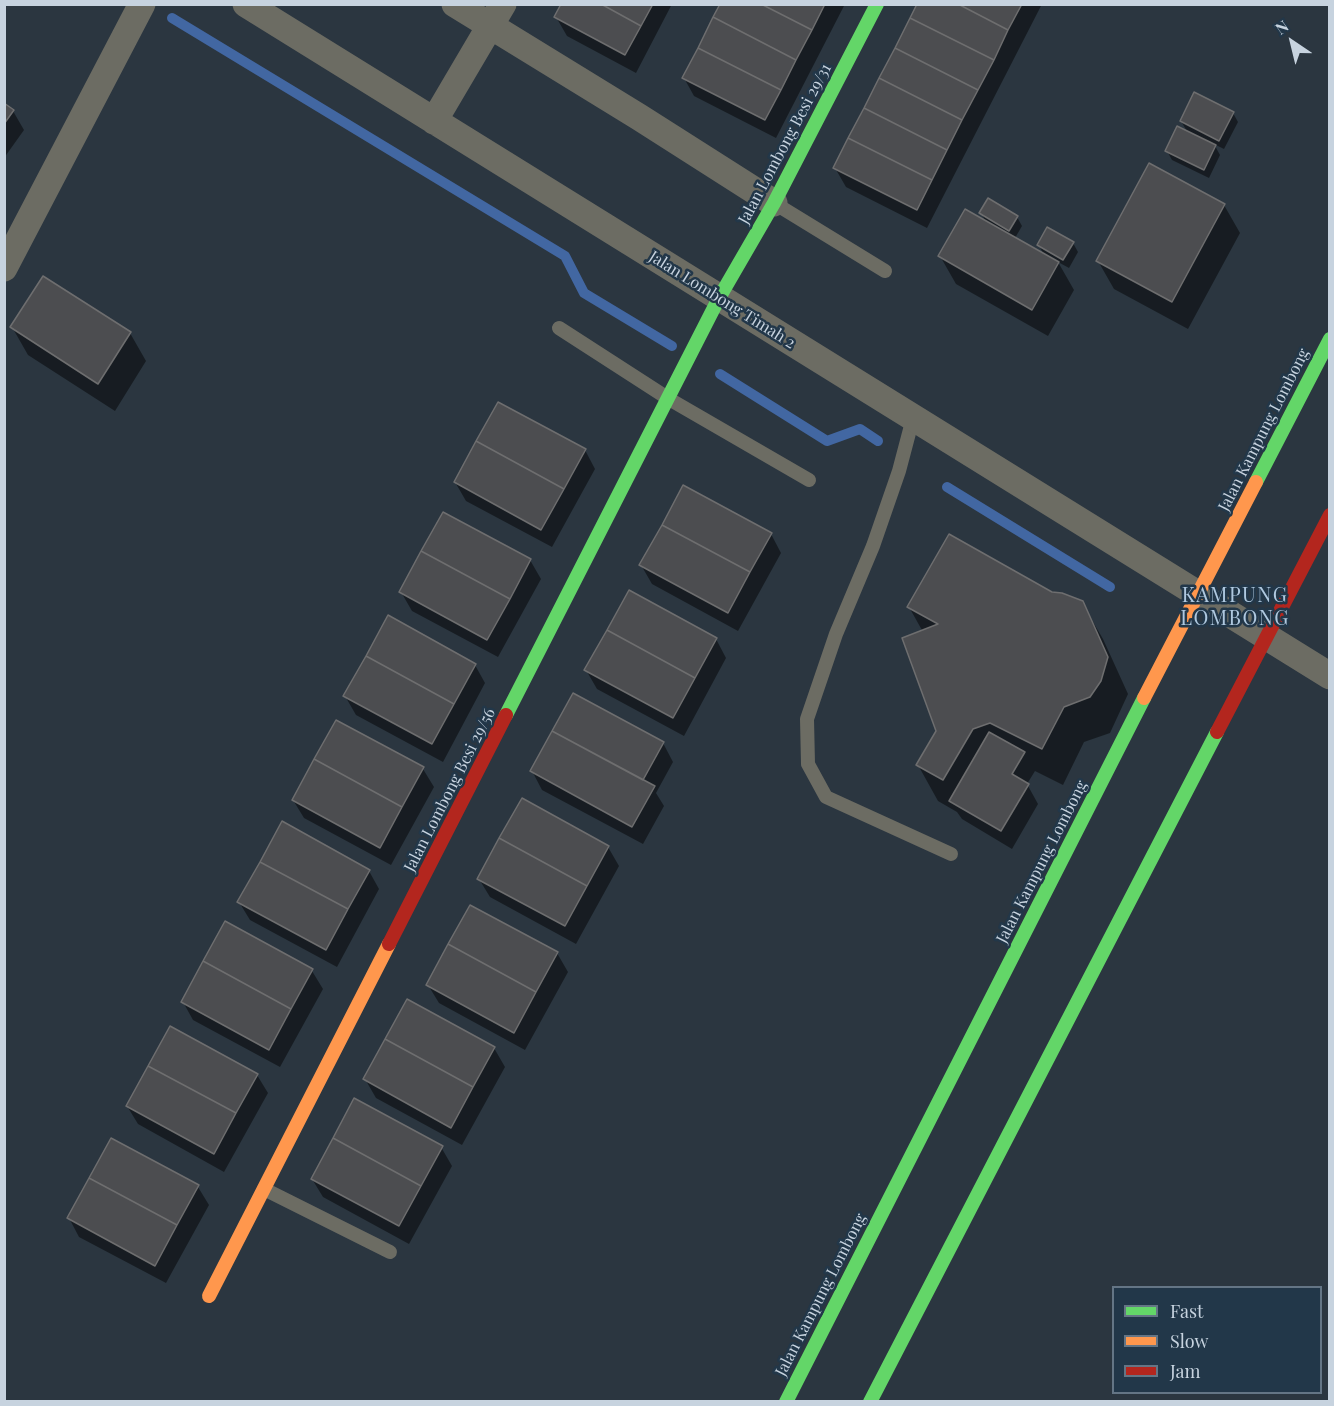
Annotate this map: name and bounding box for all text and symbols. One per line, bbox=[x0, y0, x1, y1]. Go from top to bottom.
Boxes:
north arrow bbox=[1262, 12, 1322, 72]
text: N bbox=[1271, 15, 1292, 39]
street label: Jalan Lombong Besi 29/31 bbox=[734, 60, 836, 228]
street label: Jalan Lombong Timah 2 bbox=[645, 247, 799, 353]
street label: Jalan Kampung Lombong bbox=[1215, 345, 1313, 515]
district label: KAMPUNG LOMBONG bbox=[1180, 584, 1290, 631]
street label: Jalan Lombong Besi 29/56 bbox=[400, 705, 500, 875]
street label: Jalan Kampung Lombong bbox=[993, 777, 1091, 947]
street label: Jalan Kampung Lombong bbox=[772, 1210, 870, 1380]
legend bbox=[1112, 1286, 1322, 1394]
text: Fast bbox=[1170, 1299, 1203, 1323]
text: Slow bbox=[1170, 1329, 1208, 1353]
text: Jam bbox=[1170, 1359, 1200, 1383]

